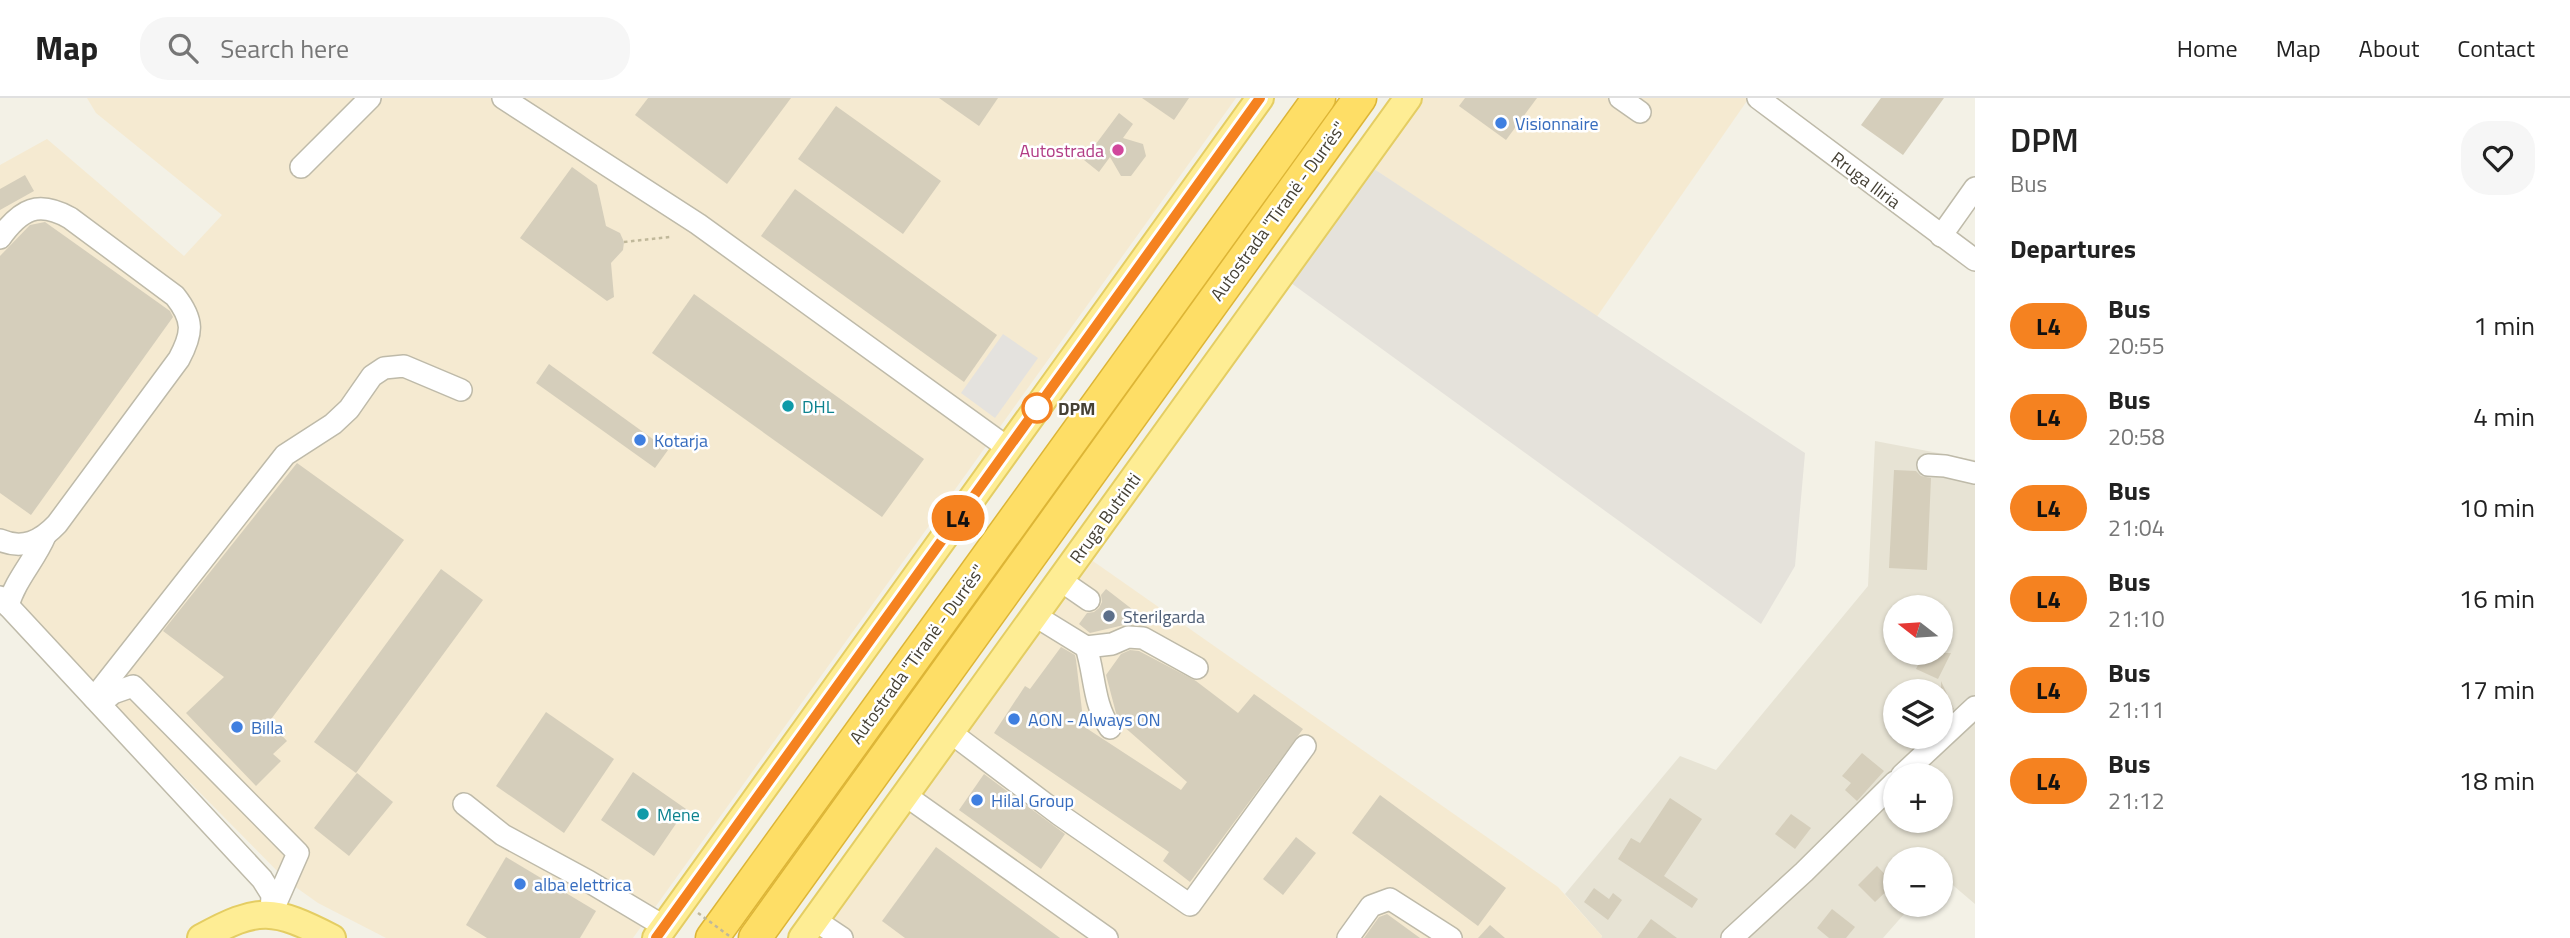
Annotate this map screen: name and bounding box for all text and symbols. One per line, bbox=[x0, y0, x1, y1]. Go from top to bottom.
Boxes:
search box bbox=[140, 17, 630, 80]
text: Map bbox=[35, 23, 98, 73]
icon: search bbox=[164, 29, 202, 67]
text: Search here bbox=[220, 29, 349, 68]
text: Home bbox=[2177, 30, 2238, 66]
text: Map bbox=[2276, 30, 2321, 66]
text: About bbox=[2359, 30, 2419, 66]
text: Contact bbox=[2457, 30, 2535, 66]
place label: Visionnaire bbox=[1515, 110, 1599, 137]
marker: Visionnaire bbox=[1493, 115, 1509, 131]
text: DPM bbox=[2010, 115, 2079, 165]
street label: Autostrada "Tiranë - Durrës" bbox=[1204, 116, 1352, 306]
button: heart bbox=[2461, 121, 2535, 195]
place label: Autostrada bbox=[1019, 137, 1104, 164]
marker: Autostrada bbox=[1110, 142, 1126, 158]
street label: Rruga Iliria bbox=[1826, 145, 1906, 215]
text: Bus bbox=[2010, 166, 2047, 201]
text: Departures bbox=[2010, 229, 2136, 268]
text: Bus bbox=[2108, 289, 2150, 328]
text: 1 min bbox=[2473, 306, 2535, 345]
text: L4 bbox=[2036, 308, 2061, 344]
text: 20:55 bbox=[2108, 328, 2165, 363]
text: Bus bbox=[2108, 380, 2150, 419]
place label: DHL bbox=[802, 393, 835, 420]
marker: DPM bbox=[1022, 393, 1052, 423]
place label: DPM bbox=[1058, 395, 1096, 422]
text: 4 min bbox=[2473, 397, 2535, 436]
marker: DHL bbox=[780, 398, 796, 414]
text: L4 bbox=[2036, 399, 2061, 435]
text: 20:58 bbox=[2108, 419, 2165, 454]
place label: Kotarja bbox=[654, 427, 708, 454]
marker: Kotarja bbox=[632, 432, 648, 448]
street label: Rruga Butrinti bbox=[1063, 467, 1147, 569]
text: Bus bbox=[2108, 471, 2150, 510]
text: 10 min bbox=[2459, 488, 2535, 527]
text: L4 bbox=[2036, 490, 2061, 526]
line badge: L4 bbox=[926, 495, 990, 541]
text: L4 bbox=[946, 500, 970, 536]
text: 21:04 bbox=[2108, 510, 2165, 545]
street label: Autostrada "Tiranë - Durrës" bbox=[843, 559, 991, 749]
text: Bus bbox=[2108, 562, 2150, 601]
text: 16 min bbox=[2459, 579, 2535, 618]
text: L4 bbox=[2036, 581, 2061, 617]
north arrow bbox=[1883, 595, 1953, 665]
map controls bbox=[1883, 595, 1953, 917]
text: 21:10 bbox=[2108, 601, 2165, 636]
place label: Sterilgarda bbox=[1123, 603, 1205, 630]
marker: Sterilgarda bbox=[1101, 608, 1117, 624]
text: Bus bbox=[2108, 653, 2150, 692]
text: 17 min bbox=[2459, 670, 2535, 709]
text: L4 bbox=[2036, 672, 2061, 708]
button: layers bbox=[1883, 679, 1953, 749]
text: 21:11 bbox=[2108, 692, 2165, 727]
place label: AON - Always ON bbox=[1028, 706, 1161, 733]
marker: AON - Always ON bbox=[1006, 711, 1022, 727]
place label: Billa bbox=[251, 714, 283, 741]
marker: Billa bbox=[229, 719, 245, 735]
text: Bus bbox=[2108, 744, 2150, 783]
text: 18 min bbox=[2459, 761, 2535, 800]
button: + bbox=[1883, 763, 1953, 833]
text: L4 bbox=[2036, 763, 2061, 799]
text: 21:12 bbox=[2108, 783, 2165, 818]
place label: Hilal Group bbox=[991, 787, 1074, 814]
marker: Hilal Group bbox=[969, 792, 985, 808]
place label: Mene bbox=[657, 801, 700, 828]
marker: Mene bbox=[635, 806, 651, 822]
button: − bbox=[1883, 847, 1953, 917]
place label: alba elettrica bbox=[534, 871, 632, 898]
marker: alba elettrica bbox=[512, 876, 528, 892]

